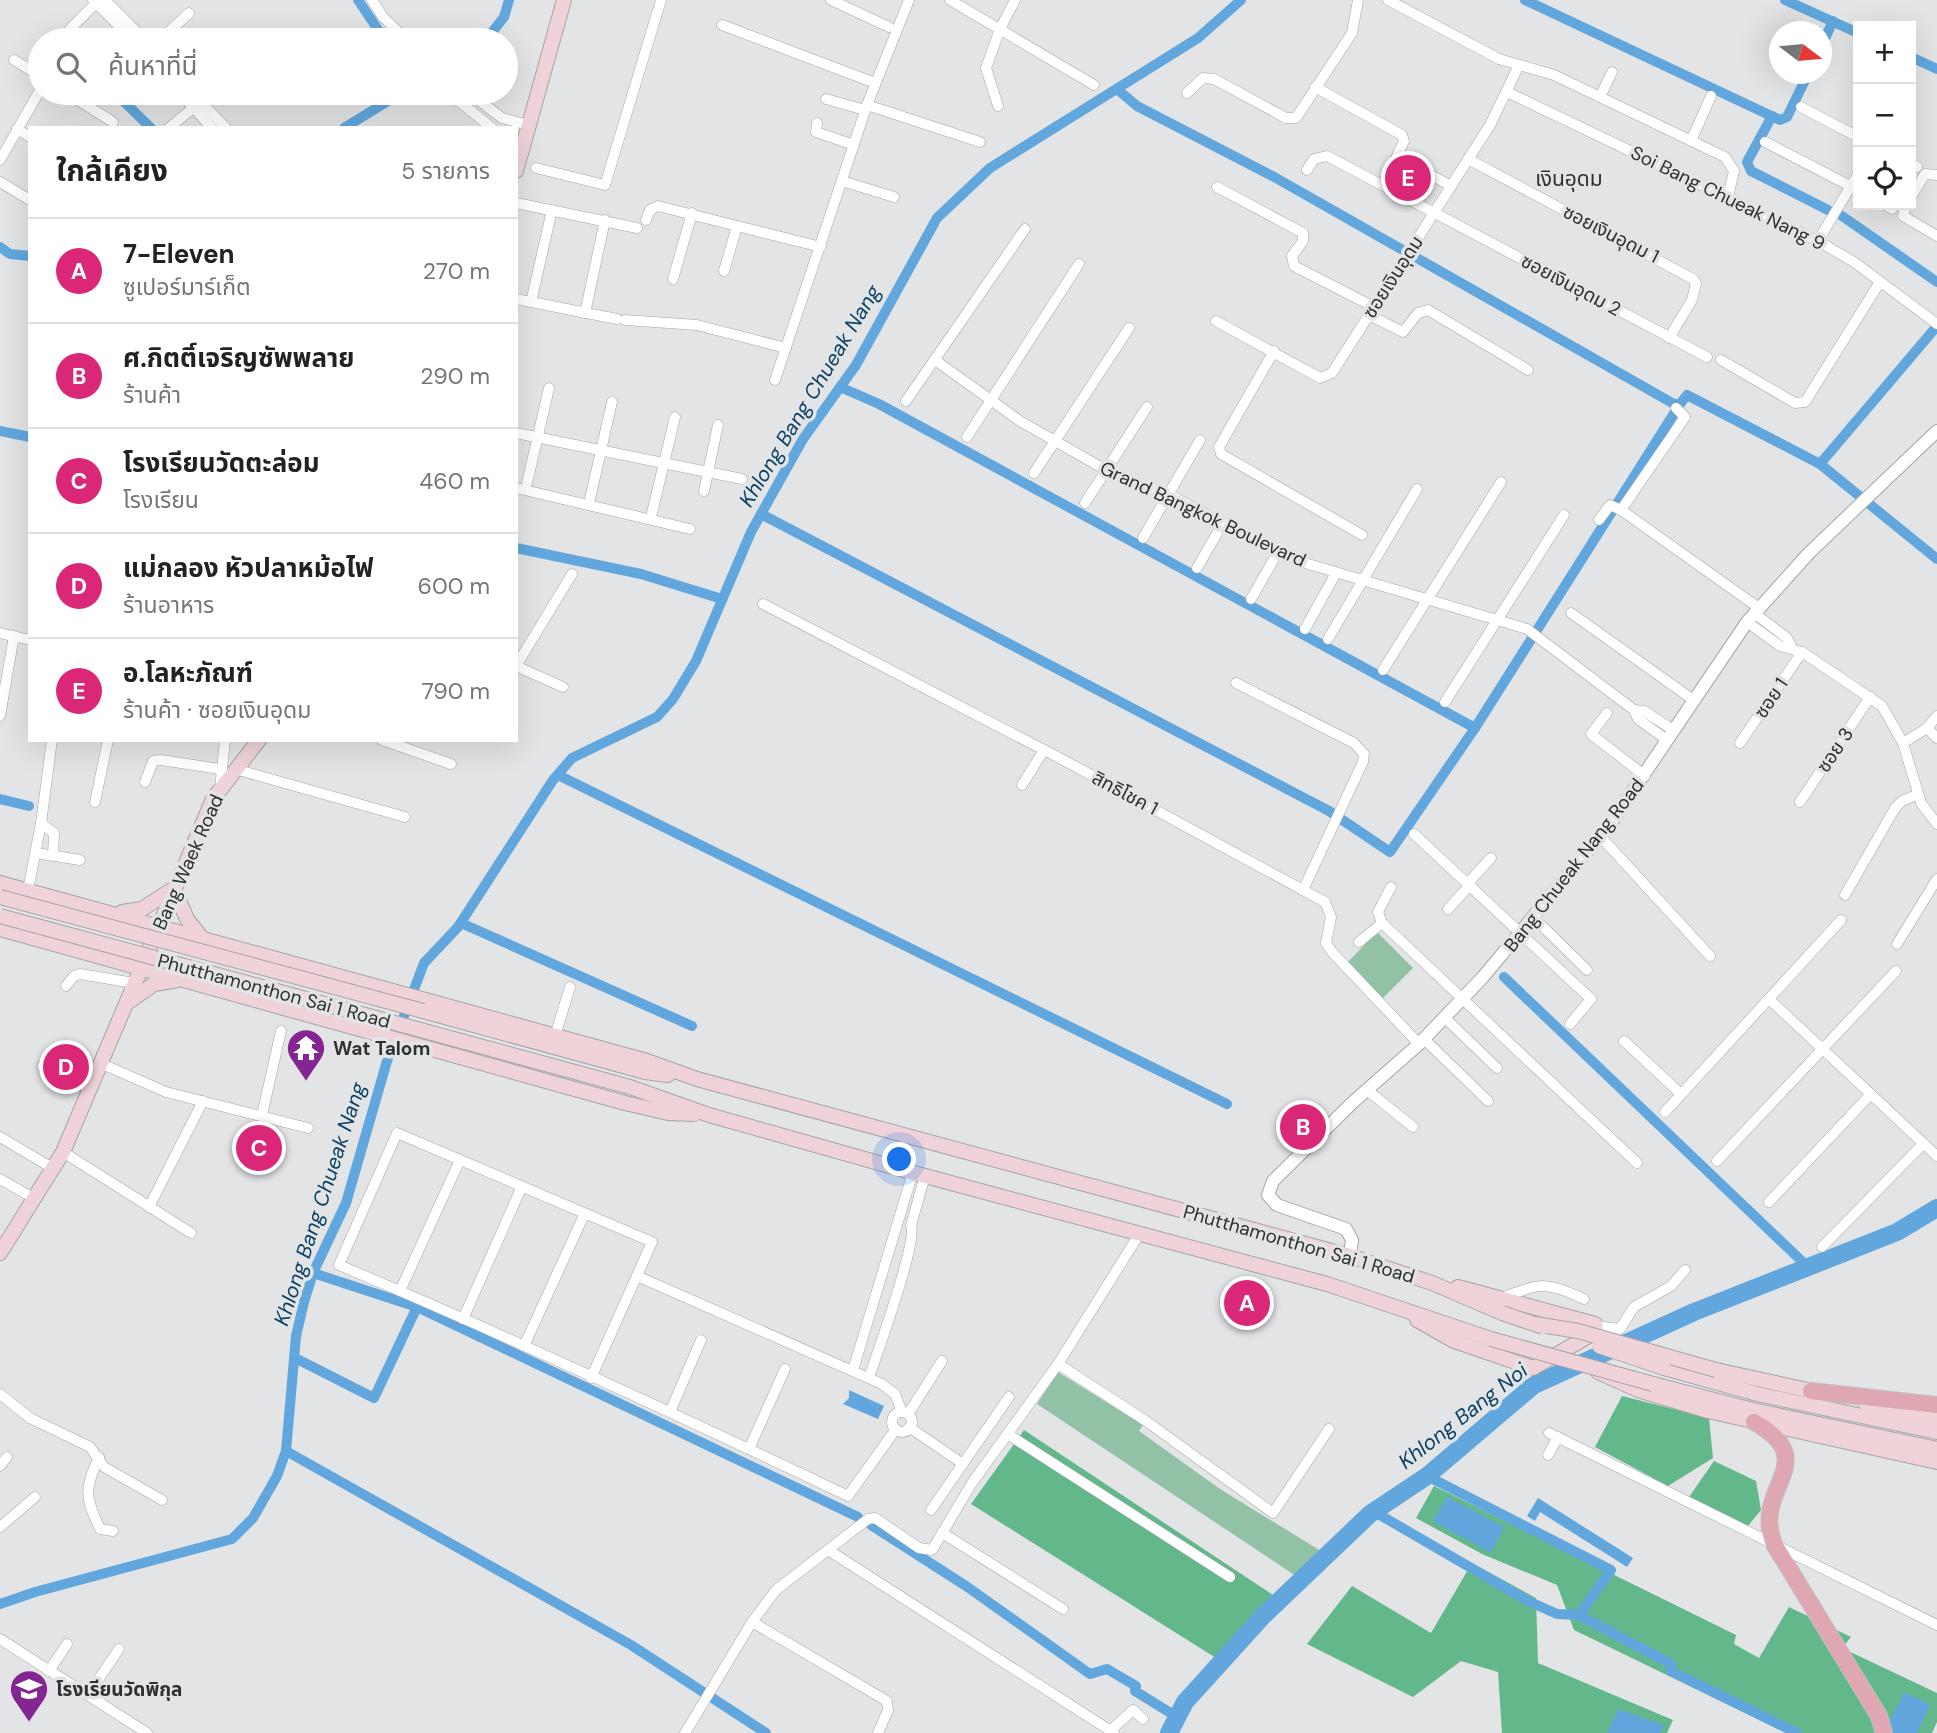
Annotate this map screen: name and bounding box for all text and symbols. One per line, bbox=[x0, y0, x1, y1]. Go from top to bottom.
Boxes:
north arrow bbox=[1769, 21, 1832, 84]
map controls bbox=[1853, 21, 1916, 210]
button: + bbox=[1853, 21, 1916, 84]
search box bbox=[28, 28, 518, 105]
icon: search bbox=[52, 48, 90, 86]
text: ค้นหาที่นี่ bbox=[108, 49, 198, 83]
button: − bbox=[1853, 84, 1916, 147]
street label: Soi Bang Chueak Nang 9 bbox=[1627, 140, 1829, 256]
button: locate bbox=[1853, 147, 1916, 210]
text: ใกล้เคียง bbox=[56, 151, 168, 190]
pin: E bbox=[1385, 152, 1431, 204]
text: 5 รายการ bbox=[401, 156, 490, 186]
district label: เงินอุดม bbox=[1535, 165, 1603, 193]
street label: ซอยเงินอุดม 1 bbox=[1559, 199, 1663, 269]
street label: ซอยเงินอุดม bbox=[1357, 231, 1429, 323]
text: 7-Eleven bbox=[123, 237, 235, 271]
street label: ซอยเงินอุดม 2 bbox=[1517, 248, 1625, 322]
text: A bbox=[71, 256, 87, 286]
text: 270 m bbox=[423, 256, 490, 286]
text: ซูเปอร์มาร์เก็ต bbox=[123, 272, 251, 302]
water label: Khlong Bang Chueak Nang bbox=[732, 279, 888, 512]
text: ศ.กิตติ์เจริญซัพพลาย bbox=[123, 341, 355, 375]
text: B bbox=[72, 361, 86, 391]
text: 290 m bbox=[420, 361, 490, 391]
text: ร้านค้า bbox=[123, 380, 181, 410]
text: โรงเรียนวัดตะล่อม bbox=[123, 446, 319, 480]
street label: Grand Bangkok Boulevard bbox=[1096, 455, 1310, 573]
text: C bbox=[71, 466, 87, 496]
text: 460 m bbox=[419, 466, 490, 496]
text: โรงเรียน bbox=[123, 485, 199, 515]
text: แม่กลอง หัวปลาหม้อไฟ bbox=[123, 551, 373, 585]
text: D bbox=[71, 571, 87, 601]
text: 600 m bbox=[417, 571, 490, 601]
text: ร้านอาหาร bbox=[123, 590, 214, 620]
text: อ.โลหะภัณฑ์ bbox=[123, 656, 253, 690]
street label: ซอย 1 bbox=[1748, 673, 1794, 723]
text: E bbox=[72, 676, 86, 706]
text: 790 m bbox=[422, 676, 490, 706]
text: ร้านค้า · ซอยเงินอุดม bbox=[123, 695, 311, 725]
street label: ซอย 3 bbox=[1811, 723, 1859, 777]
street label: สิทธิโชค 1 bbox=[1088, 765, 1162, 821]
street label: Bang Chueak Nang Road bbox=[1498, 773, 1650, 957]
street label: Bang Waek Road bbox=[147, 790, 229, 934]
street label: Phutthamonthon Sai 1 Road bbox=[155, 948, 393, 1034]
temple icon: Wat Talom bbox=[285, 1027, 327, 1082]
place label: Wat Talom bbox=[333, 1036, 430, 1061]
pin: D bbox=[43, 1041, 89, 1093]
water label: Khlong Bang Chueak Nang bbox=[267, 1078, 373, 1329]
pin: B bbox=[1280, 1101, 1326, 1153]
pin: C bbox=[236, 1122, 282, 1174]
your location bbox=[882, 1142, 916, 1176]
street label: Phutthamonthon Sai 1 Road bbox=[1180, 1199, 1418, 1289]
pin: A bbox=[1224, 1277, 1270, 1329]
water label: Khlong Bang Noi bbox=[1392, 1356, 1534, 1475]
school or university icon: โรงเรียนวัดพิกุล bbox=[8, 1668, 50, 1723]
place label: โรงเรียนวัดพิกุล bbox=[56, 1677, 182, 1702]

